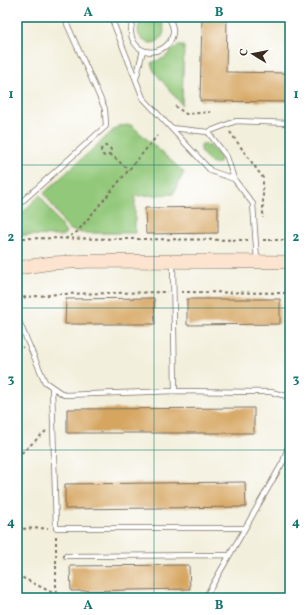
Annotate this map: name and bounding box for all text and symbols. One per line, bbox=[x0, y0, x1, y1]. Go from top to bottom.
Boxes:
text: A bbox=[83, 4, 93, 22]
text: B bbox=[215, 4, 224, 22]
north arrow bbox=[233, 34, 273, 74]
text: С bbox=[237, 48, 253, 57]
text: 1 bbox=[8, 86, 14, 104]
text: 1 bbox=[293, 86, 299, 104]
text: 2 bbox=[8, 229, 15, 247]
text: 2 bbox=[293, 229, 300, 247]
text: 3 bbox=[8, 371, 15, 389]
text: 3 bbox=[293, 371, 300, 389]
text: 4 bbox=[7, 514, 15, 532]
text: 4 bbox=[292, 514, 300, 532]
text: A bbox=[83, 597, 93, 615]
text: B bbox=[215, 597, 224, 615]

